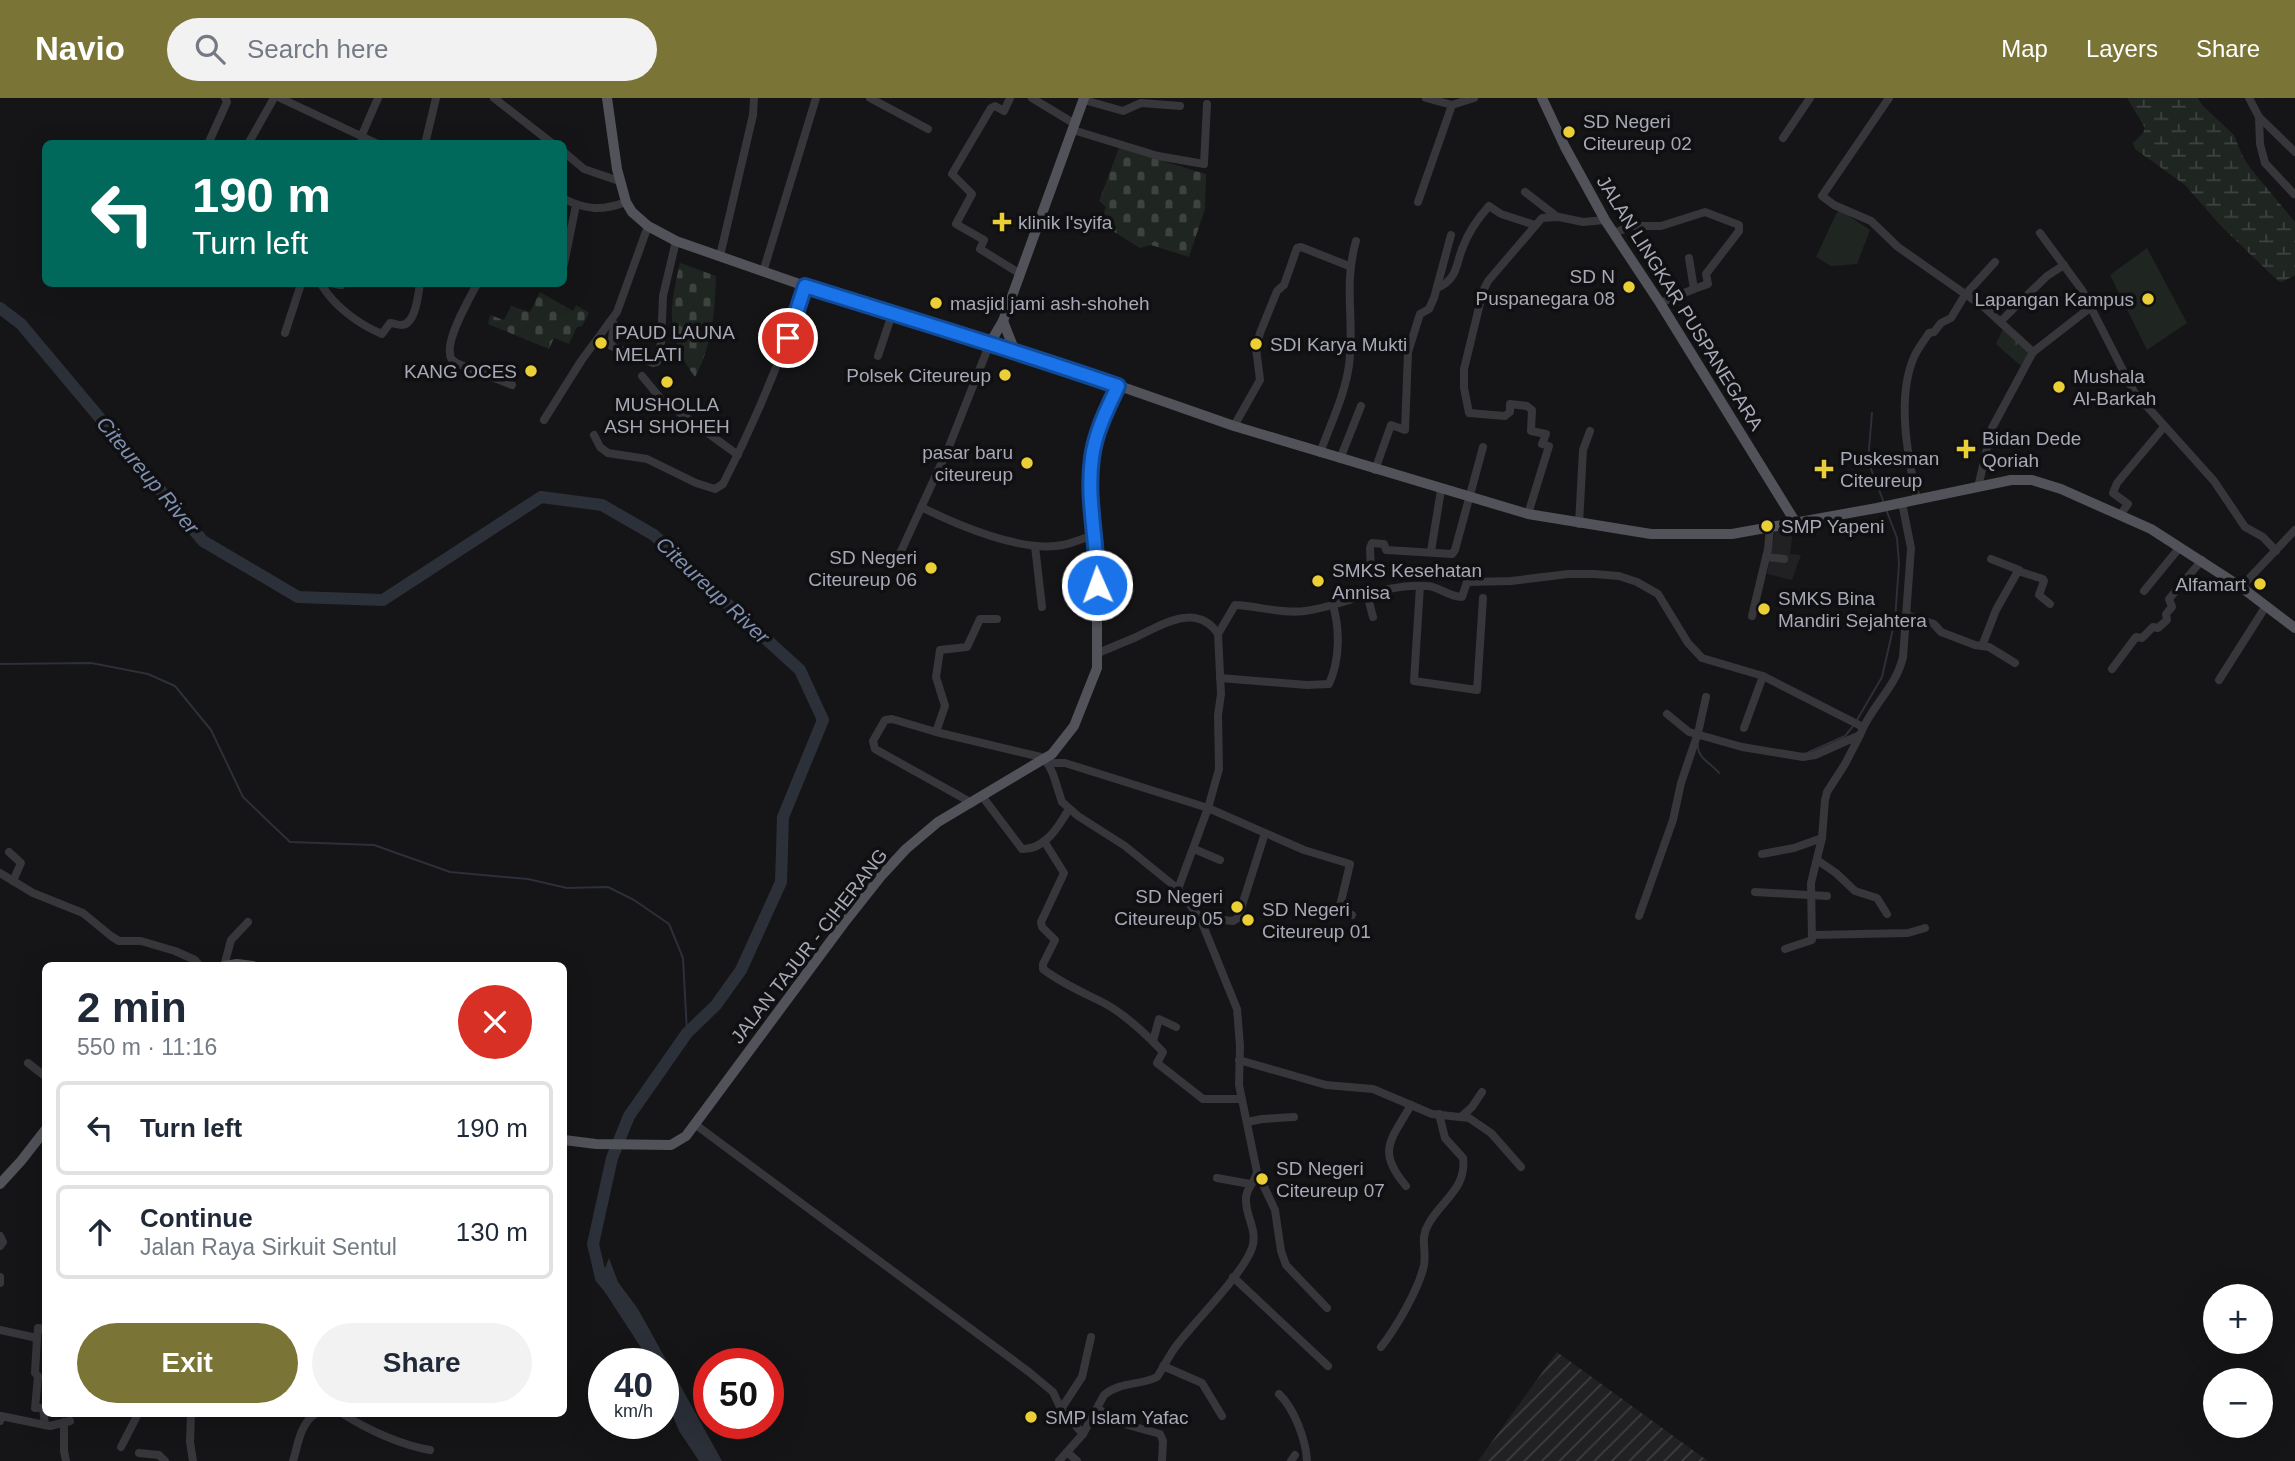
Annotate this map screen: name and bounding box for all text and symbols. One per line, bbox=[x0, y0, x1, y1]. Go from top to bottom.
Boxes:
search box bbox=[167, 18, 657, 81]
text: Navio bbox=[35, 30, 125, 67]
icon: search bbox=[191, 30, 229, 68]
text: Search here bbox=[247, 34, 389, 64]
text: Map bbox=[2001, 35, 2048, 62]
text: Layers bbox=[2086, 35, 2158, 62]
text: Share bbox=[2196, 35, 2260, 62]
place label: SD Negeri Citeureup 02 bbox=[1583, 111, 1692, 154]
marker: SD Negeri Citeureup 02 bbox=[1561, 124, 1577, 140]
icon: left bbox=[77, 168, 168, 259]
text: 190 m bbox=[192, 168, 331, 222]
street label: JALAN LINGKAR PUSPANEGARA bbox=[1593, 172, 1768, 434]
marker: klinik l'syifa bbox=[992, 212, 1012, 232]
place label: klinik l'syifa bbox=[1018, 212, 1113, 233]
text: Turn left bbox=[192, 225, 308, 261]
place label: SD N Puspanegara 08 bbox=[1476, 266, 1615, 309]
marker: SD N Puspanegara 08 bbox=[1621, 279, 1637, 295]
place label: Lapangan Kampus bbox=[1974, 289, 2134, 310]
marker: Lapangan Kampus bbox=[2140, 291, 2156, 307]
place label: masjid jami ash-shoheh bbox=[950, 293, 1150, 314]
marker: masjid jami ash-shoheh bbox=[928, 295, 944, 311]
pin bbox=[758, 308, 818, 368]
icon: arrive bbox=[769, 319, 807, 357]
place label: PAUD LAUNA MELATI bbox=[615, 322, 735, 365]
place label: SDI Karya Mukti bbox=[1270, 334, 1407, 355]
marker: PAUD LAUNA MELATI bbox=[593, 335, 609, 351]
marker: SDI Karya Mukti bbox=[1248, 336, 1264, 352]
place label: KANG OCES bbox=[404, 361, 517, 382]
marker: KANG OCES bbox=[523, 363, 539, 379]
place label: Polsek Citeureup bbox=[846, 365, 991, 386]
place label: Mushala Al-Barkah bbox=[2073, 366, 2156, 409]
marker: Polsek Citeureup bbox=[997, 367, 1013, 383]
marker: MUSHOLLA ASH SHOHEH bbox=[659, 374, 675, 390]
marker: Mushala Al-Barkah bbox=[2051, 379, 2067, 395]
place label: MUSHOLLA ASH SHOHEH bbox=[604, 394, 730, 437]
water label: Citeureup River bbox=[92, 412, 204, 539]
place label: Bidan Dede Qoriah bbox=[1982, 428, 2081, 471]
marker: Bidan Dede Qoriah bbox=[1956, 439, 1976, 459]
place label: pasar baru citeureup bbox=[922, 442, 1013, 485]
place label: Puskesman Citeureup bbox=[1840, 448, 1939, 491]
marker: pasar baru citeureup bbox=[1019, 455, 1035, 471]
marker: Puskesman Citeureup bbox=[1814, 459, 1834, 479]
place label: SMP Yapeni bbox=[1781, 516, 1885, 537]
marker: SMP Yapeni bbox=[1759, 518, 1775, 534]
water label: Citeureup River bbox=[652, 532, 775, 649]
place label: SD Negeri Citeureup 06 bbox=[808, 547, 917, 590]
position arrow bbox=[1060, 548, 1134, 622]
marker: SD Negeri Citeureup 06 bbox=[923, 560, 939, 576]
place label: SMKS Kesehatan Annisa bbox=[1332, 560, 1482, 603]
marker: SMKS Kesehatan Annisa bbox=[1310, 573, 1326, 589]
place label: Alfamart bbox=[2175, 574, 2247, 595]
marker: Alfamart bbox=[2252, 576, 2268, 592]
place label: SMKS Bina Mandiri Sejahtera bbox=[1778, 588, 1927, 631]
marker: SMKS Bina Mandiri Sejahtera bbox=[1756, 601, 1772, 617]
street label: JALAN TAJUR - CIHERANG bbox=[727, 845, 891, 1047]
place label: SD Negeri Citeureup 05 bbox=[1114, 886, 1223, 929]
marker: SD Negeri Citeureup 05 bbox=[1229, 899, 1245, 915]
place label: SD Negeri Citeureup 01 bbox=[1262, 899, 1371, 942]
marker: SD Negeri Citeureup 01 bbox=[1240, 912, 1256, 928]
text: 2 min bbox=[77, 984, 187, 1031]
button: close bbox=[458, 985, 532, 1059]
text: 550 m · 11:16 bbox=[77, 1034, 217, 1060]
icon: left bbox=[81, 1109, 119, 1147]
text: Turn left bbox=[140, 1113, 242, 1143]
text: 190 m bbox=[456, 1113, 528, 1143]
place label: SD Negeri Citeureup 07 bbox=[1276, 1158, 1385, 1201]
marker: SD Negeri Citeureup 07 bbox=[1254, 1171, 1270, 1187]
text: Continue bbox=[140, 1203, 253, 1233]
icon: ahead bbox=[81, 1213, 119, 1251]
text: 130 m bbox=[456, 1217, 528, 1247]
text: Jalan Raya Sirkuit Sentul bbox=[140, 1234, 397, 1260]
map controls bbox=[2203, 1284, 2273, 1438]
button: + bbox=[2203, 1284, 2273, 1354]
button: Exit bbox=[77, 1323, 298, 1403]
button: Share bbox=[312, 1323, 532, 1403]
speed limit sign: 50 bbox=[693, 1348, 784, 1439]
text: 40 bbox=[614, 1365, 653, 1404]
button: − bbox=[2203, 1368, 2273, 1438]
text: km/h bbox=[614, 1401, 653, 1421]
place label: SMP Islam Yafac bbox=[1045, 1407, 1189, 1428]
marker: SMP Islam Yafac bbox=[1023, 1409, 1039, 1425]

